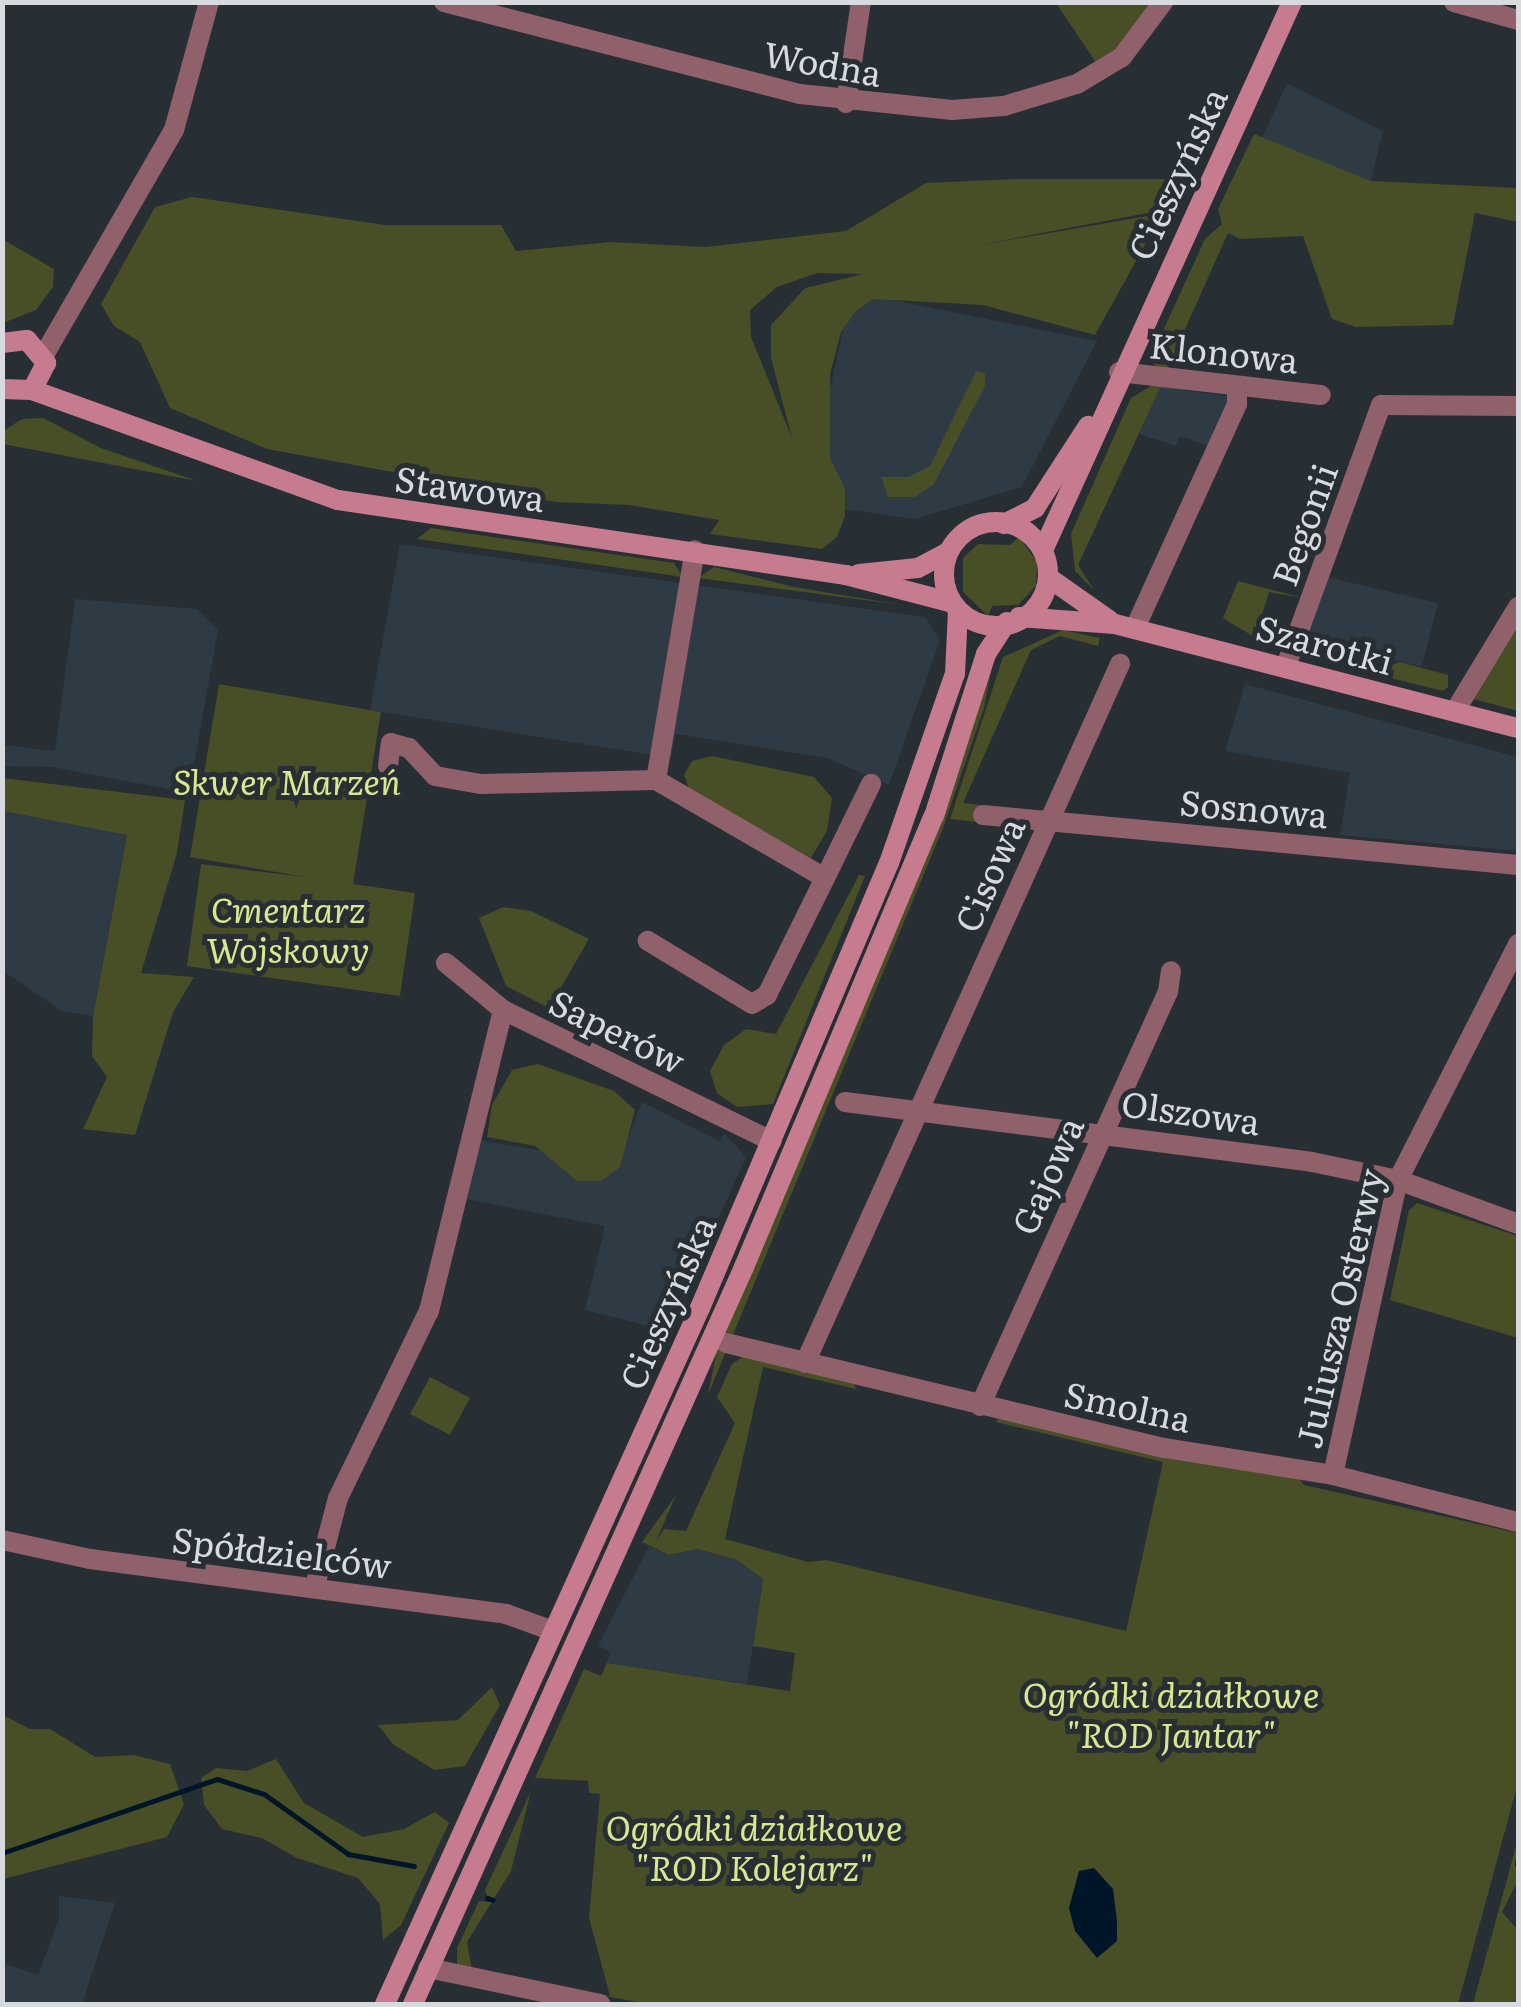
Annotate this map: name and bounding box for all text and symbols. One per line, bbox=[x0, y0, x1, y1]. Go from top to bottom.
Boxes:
street label: Wodna bbox=[761, 31, 885, 93]
street label: Cieszyńska bbox=[1118, 80, 1234, 266]
street label: Klonowa bbox=[1147, 322, 1301, 380]
street label: Stawowa bbox=[393, 456, 547, 518]
street label: Begonii bbox=[1262, 457, 1344, 591]
street label: Szarotki bbox=[1252, 605, 1398, 681]
park label: Skwer Marzeń bbox=[173, 759, 401, 801]
street label: Sosnowa bbox=[1178, 780, 1330, 834]
street label: Cisowa bbox=[944, 810, 1032, 938]
park label: Cmentarz Wojskowy bbox=[206, 887, 370, 969]
street label: Saperów bbox=[544, 979, 692, 1081]
street label: Olszowa bbox=[1119, 1081, 1263, 1141]
street label: Gajowa bbox=[1002, 1110, 1090, 1240]
street label: Juliusza Osterwy bbox=[1285, 1164, 1391, 1452]
street label: Cieszyńska bbox=[609, 1209, 723, 1395]
street label: Smolna bbox=[1061, 1371, 1195, 1439]
street label: Spółdzielców bbox=[170, 1517, 394, 1585]
park label: Ogródki działkowe "ROD Jantar" bbox=[1023, 1672, 1319, 1754]
park label: Ogródki działkowe "ROD Kolejarz" bbox=[606, 1805, 902, 1887]

